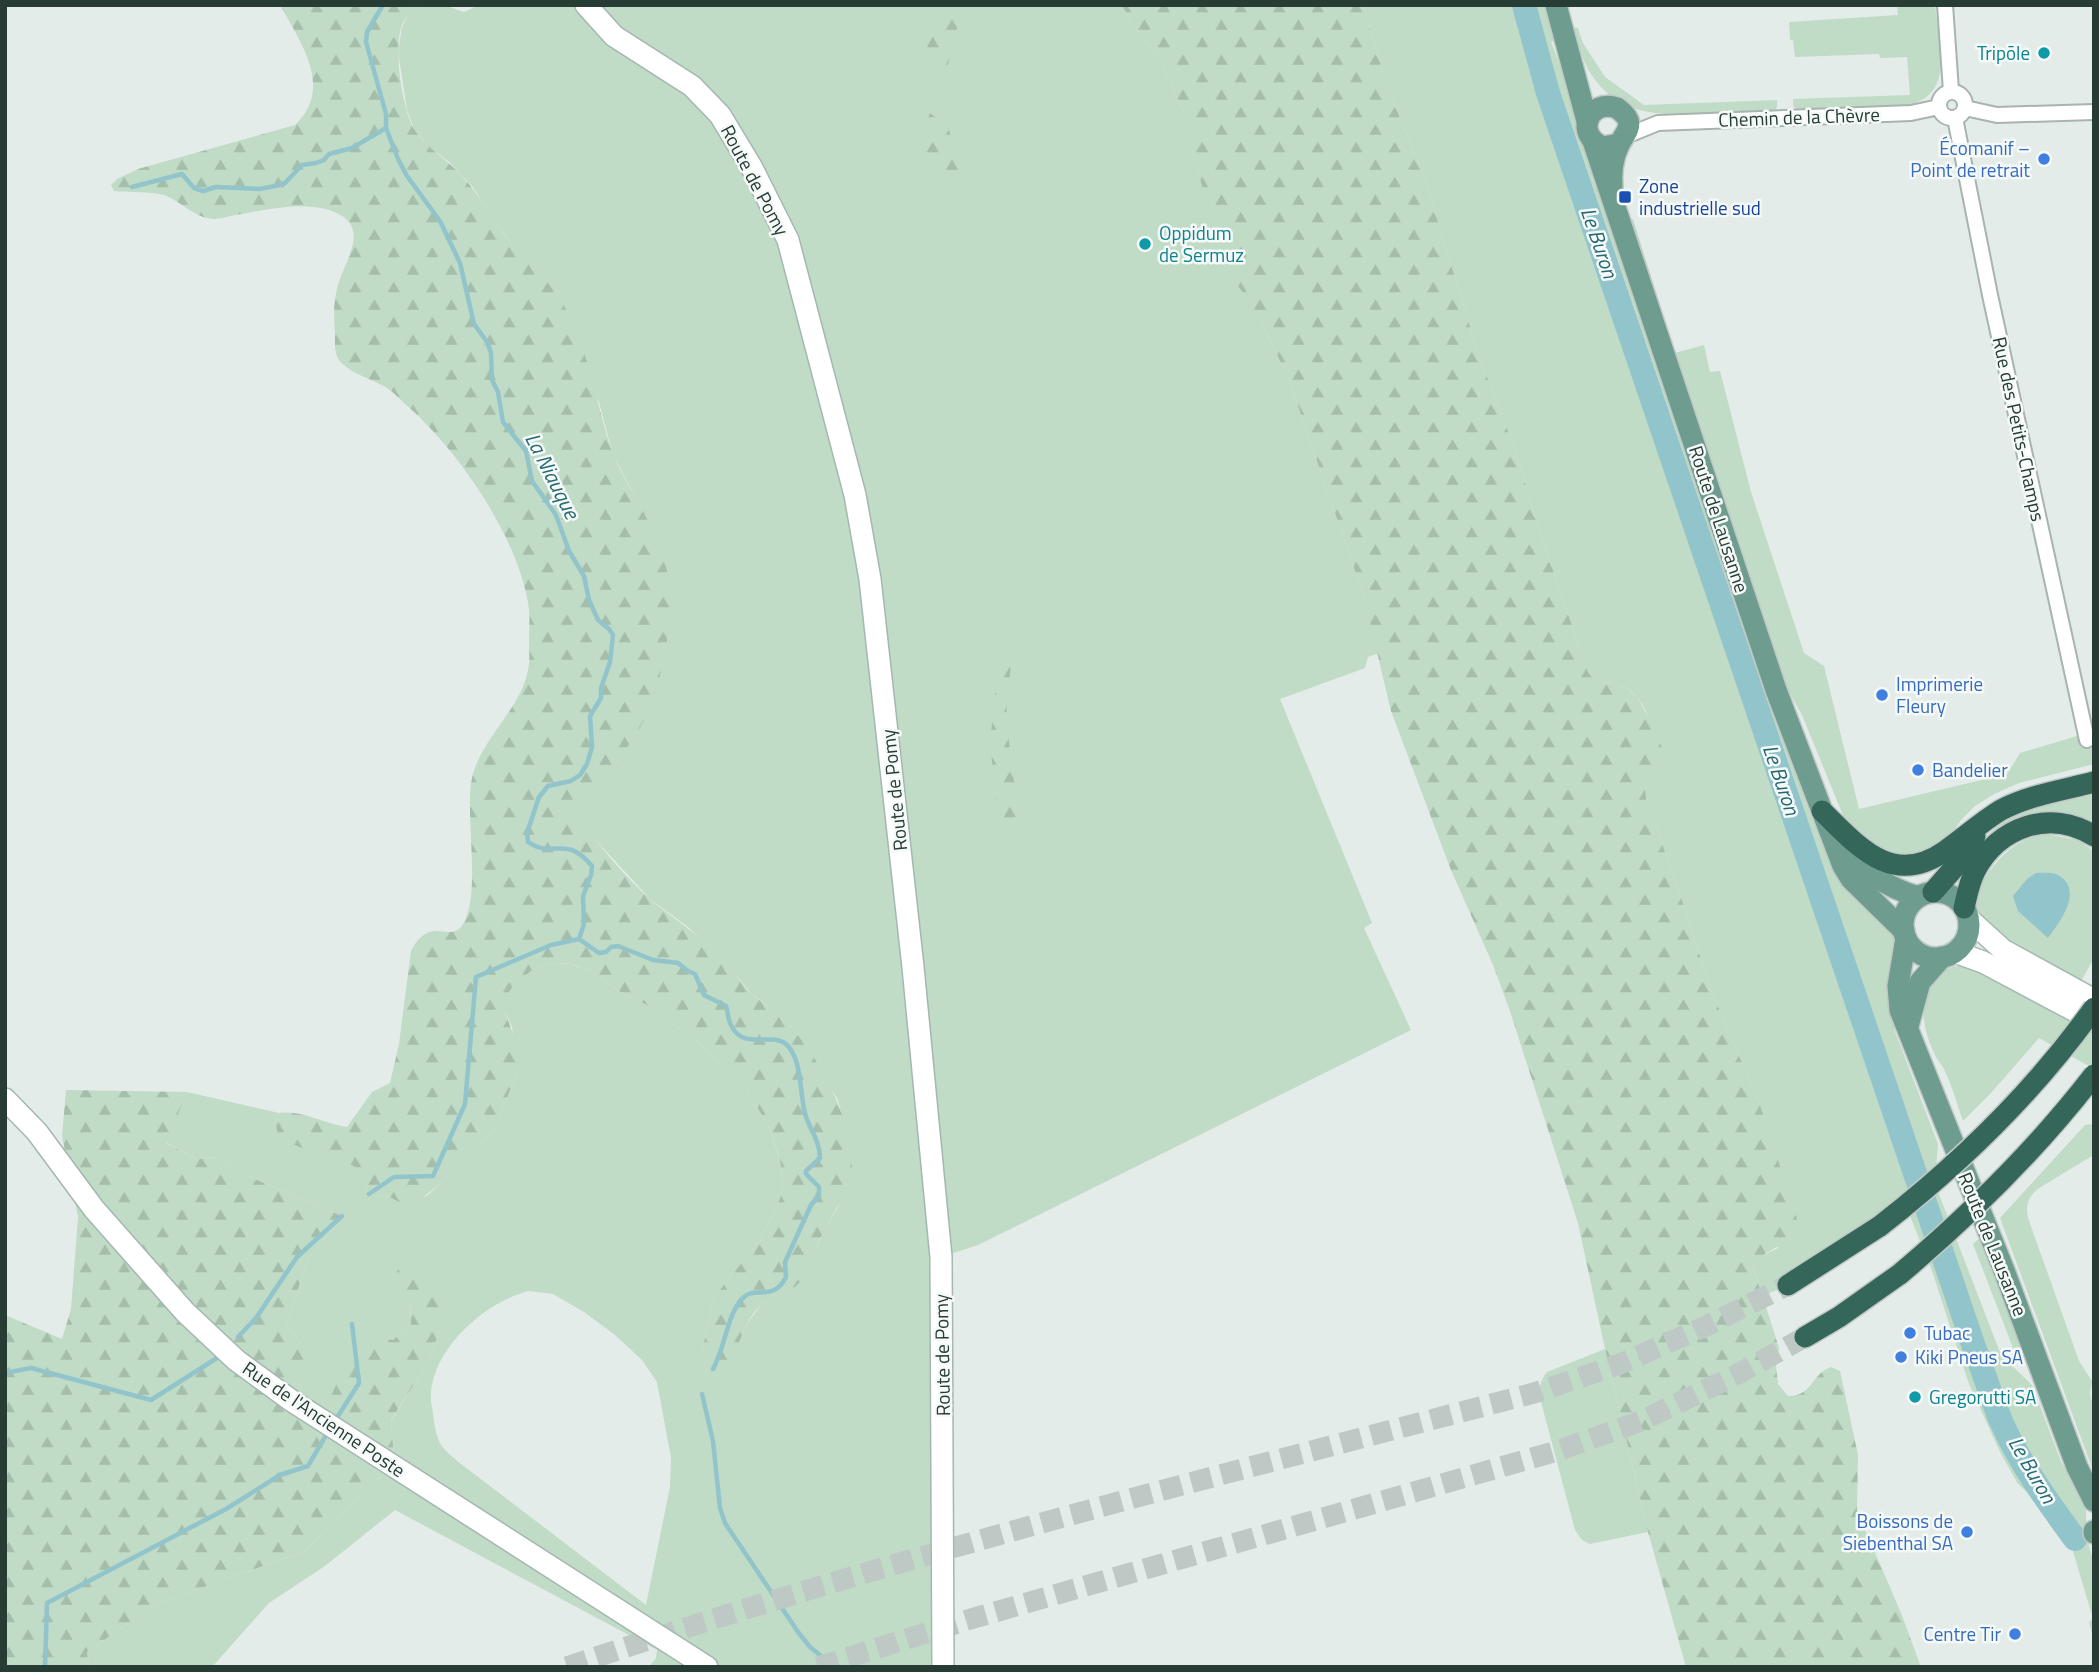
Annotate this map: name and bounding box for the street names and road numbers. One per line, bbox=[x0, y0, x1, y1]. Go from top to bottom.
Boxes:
street label: Chemin de la Chèvre bbox=[1718, 99, 1880, 134]
street label: Route de Pomy bbox=[714, 119, 797, 240]
street label: Rue des Petits-Champs bbox=[1986, 334, 2053, 524]
street label: Route de Lausanne bbox=[1682, 442, 1757, 596]
street label: Route de Pomy bbox=[873, 728, 914, 852]
street label: Route de Lausanne bbox=[1951, 1167, 2036, 1320]
street label: Route de Pomy bbox=[926, 1294, 957, 1416]
street label: Rue de l'Ancienne Poste bbox=[237, 1353, 412, 1484]

